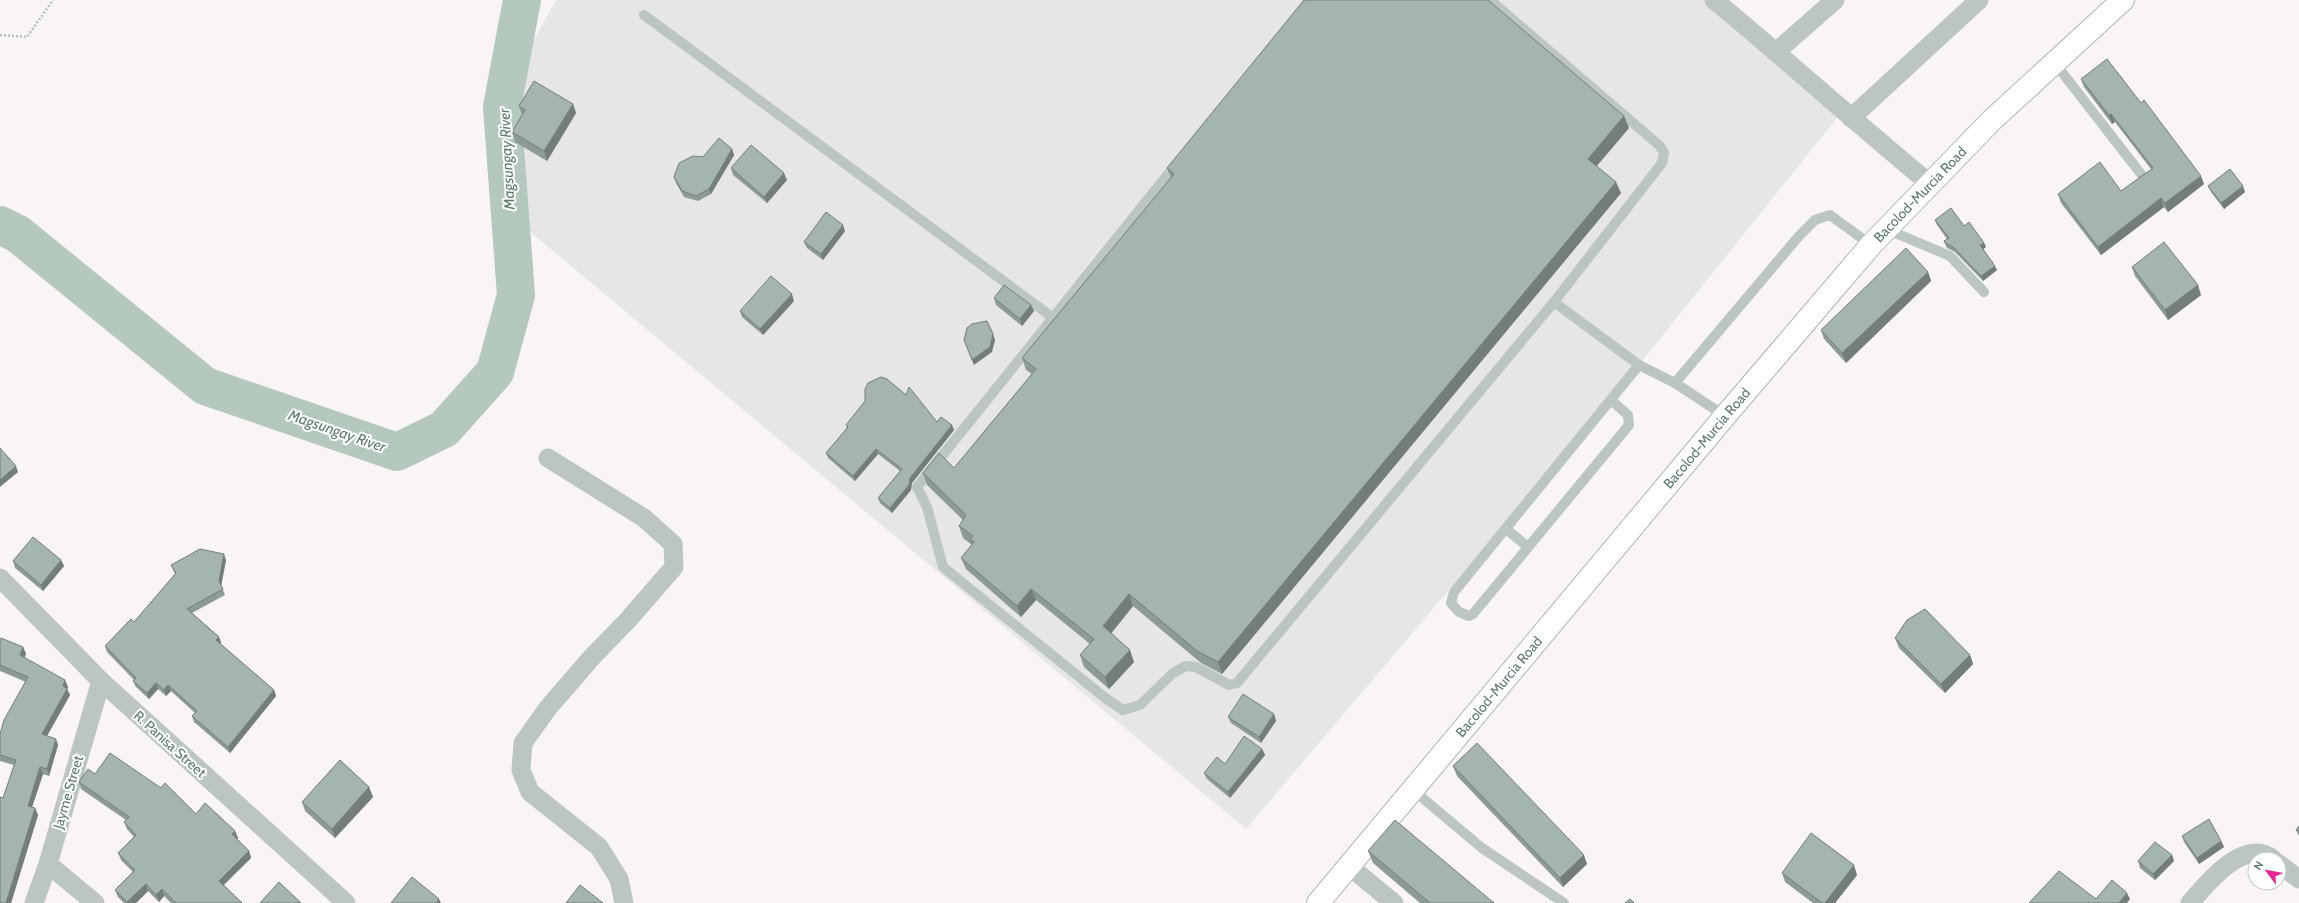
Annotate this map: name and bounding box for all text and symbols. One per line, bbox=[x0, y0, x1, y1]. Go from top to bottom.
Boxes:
water label: Magsungay River bbox=[495, 106, 519, 211]
street label: Bacolod-Murcia Road bbox=[1870, 143, 1970, 246]
street label: Bacolod-Murcia Road bbox=[1659, 384, 1754, 492]
water label: Magsungay River bbox=[285, 406, 389, 456]
street label: Bacolod-Murcia Road bbox=[1451, 632, 1546, 741]
street label: R. Panisa Street bbox=[130, 707, 210, 781]
street label: Jayme Street bbox=[49, 753, 87, 832]
north arrow bbox=[2247, 851, 2287, 891]
text: N bbox=[2251, 859, 2267, 873]

